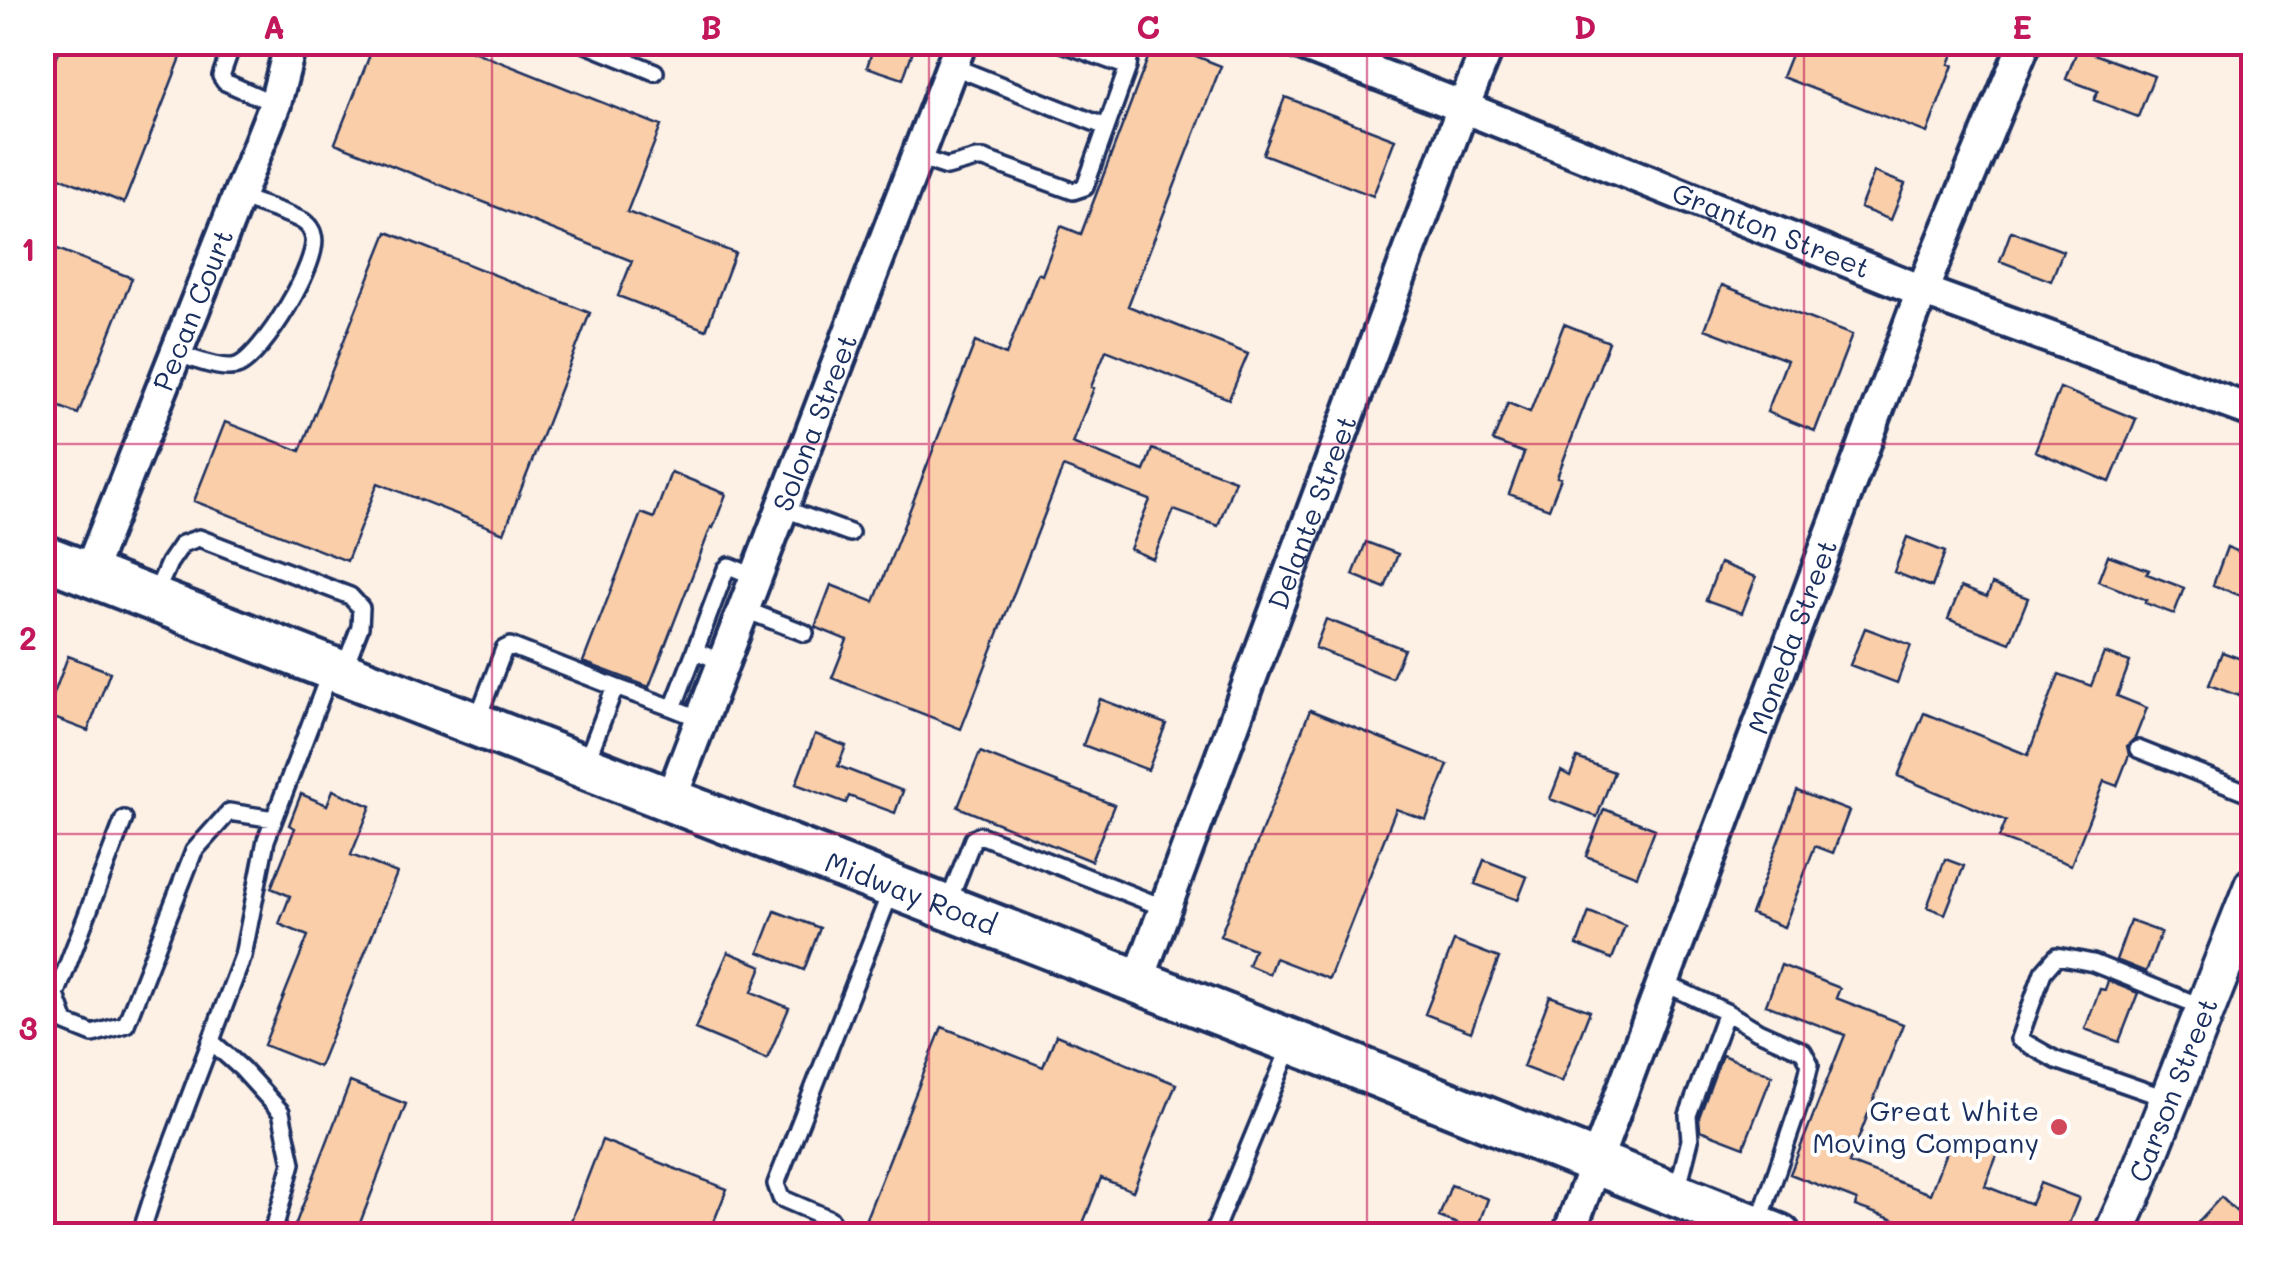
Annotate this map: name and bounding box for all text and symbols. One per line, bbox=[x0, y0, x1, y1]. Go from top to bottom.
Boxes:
text: A bbox=[263, 5, 285, 47]
text: B bbox=[700, 5, 722, 47]
text: C bbox=[1136, 5, 1160, 47]
text: D bbox=[1574, 5, 1596, 47]
text: E bbox=[2012, 5, 2032, 47]
street label: Granton Street bbox=[1667, 174, 1876, 285]
street label: Pecan Court bbox=[144, 224, 241, 396]
text: 1 bbox=[21, 227, 35, 269]
street label: Solona Street bbox=[764, 329, 864, 516]
street label: Delante Street bbox=[1259, 410, 1364, 614]
street label: Moneda Street bbox=[1739, 534, 1844, 739]
text: 2 bbox=[19, 616, 37, 658]
street label: Midway Road bbox=[820, 843, 1002, 942]
street label: Carson Street bbox=[2120, 992, 2225, 1187]
text: 3 bbox=[18, 1006, 38, 1048]
place label: Great White Moving Company bbox=[1812, 1092, 2039, 1160]
marker: Great White Moving Company bbox=[2048, 1116, 2070, 1138]

